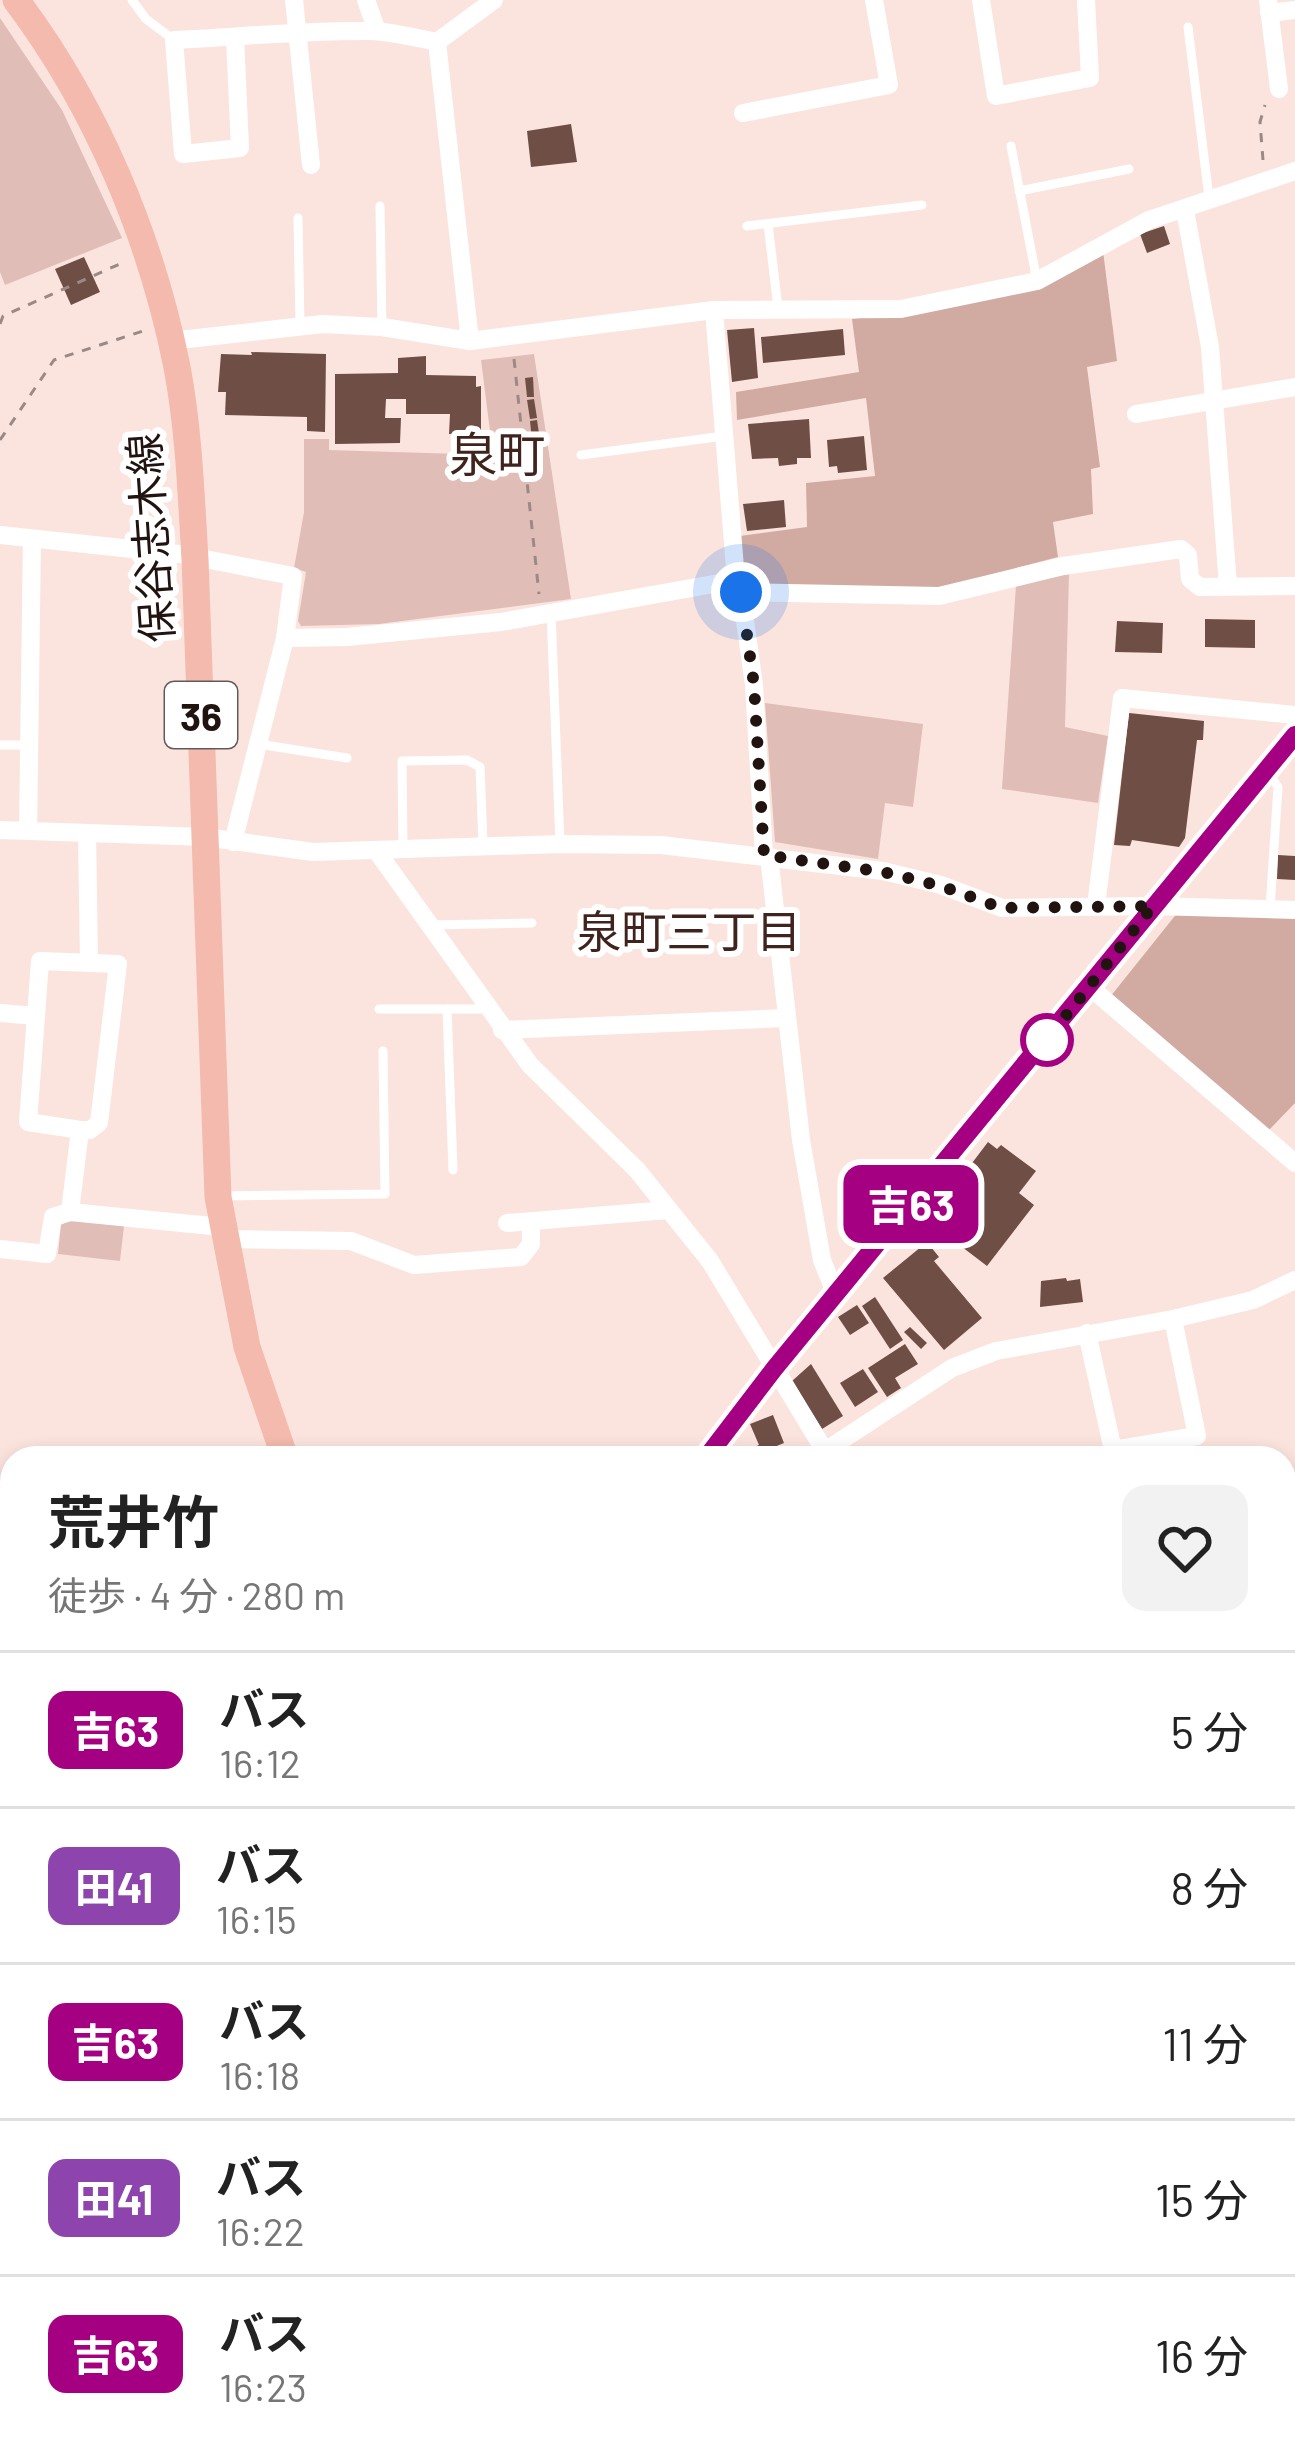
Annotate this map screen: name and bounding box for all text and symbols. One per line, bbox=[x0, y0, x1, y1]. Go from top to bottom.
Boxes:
district label: 泉町 bbox=[449, 424, 545, 482]
street label: 保谷志木線 bbox=[117, 432, 181, 644]
your location bbox=[711, 562, 771, 622]
road number: 36 bbox=[165, 682, 237, 748]
district label: 泉町三丁目 bbox=[576, 903, 802, 957]
unlabelled marker bbox=[1022, 1015, 1072, 1065]
line badge: 吉63 bbox=[842, 1165, 980, 1243]
text: 吉63 bbox=[867, 1179, 955, 1229]
button: heart bbox=[1122, 1485, 1248, 1611]
text: 荒井竹 bbox=[48, 1486, 219, 1554]
text: 徒歩 · 4 分 · 280 m bbox=[48, 1571, 345, 1618]
text: バス bbox=[219, 1681, 309, 1735]
text: 5 分 bbox=[1171, 1704, 1248, 1758]
text: 吉63 bbox=[72, 1705, 159, 1755]
text: 16:12 bbox=[219, 1739, 301, 1786]
text: バス bbox=[216, 1837, 306, 1891]
text: 8 分 bbox=[1171, 1860, 1248, 1914]
text: 田41 bbox=[75, 1861, 153, 1911]
text: 16:15 bbox=[216, 1895, 297, 1942]
text: バス bbox=[219, 1993, 309, 2047]
text: 11 分 bbox=[1162, 2016, 1248, 2070]
text: 吉63 bbox=[72, 2017, 159, 2067]
text: 16:18 bbox=[219, 2051, 300, 2098]
text: バス bbox=[216, 2149, 306, 2203]
text: 15 分 bbox=[1155, 2172, 1248, 2226]
text: 田41 bbox=[75, 2173, 153, 2223]
text: 16:22 bbox=[216, 2207, 305, 2254]
text: バス bbox=[219, 2305, 309, 2359]
text: 16 分 bbox=[1155, 2328, 1248, 2382]
text: 吉63 bbox=[72, 2329, 159, 2379]
text: 16:23 bbox=[219, 2363, 307, 2410]

